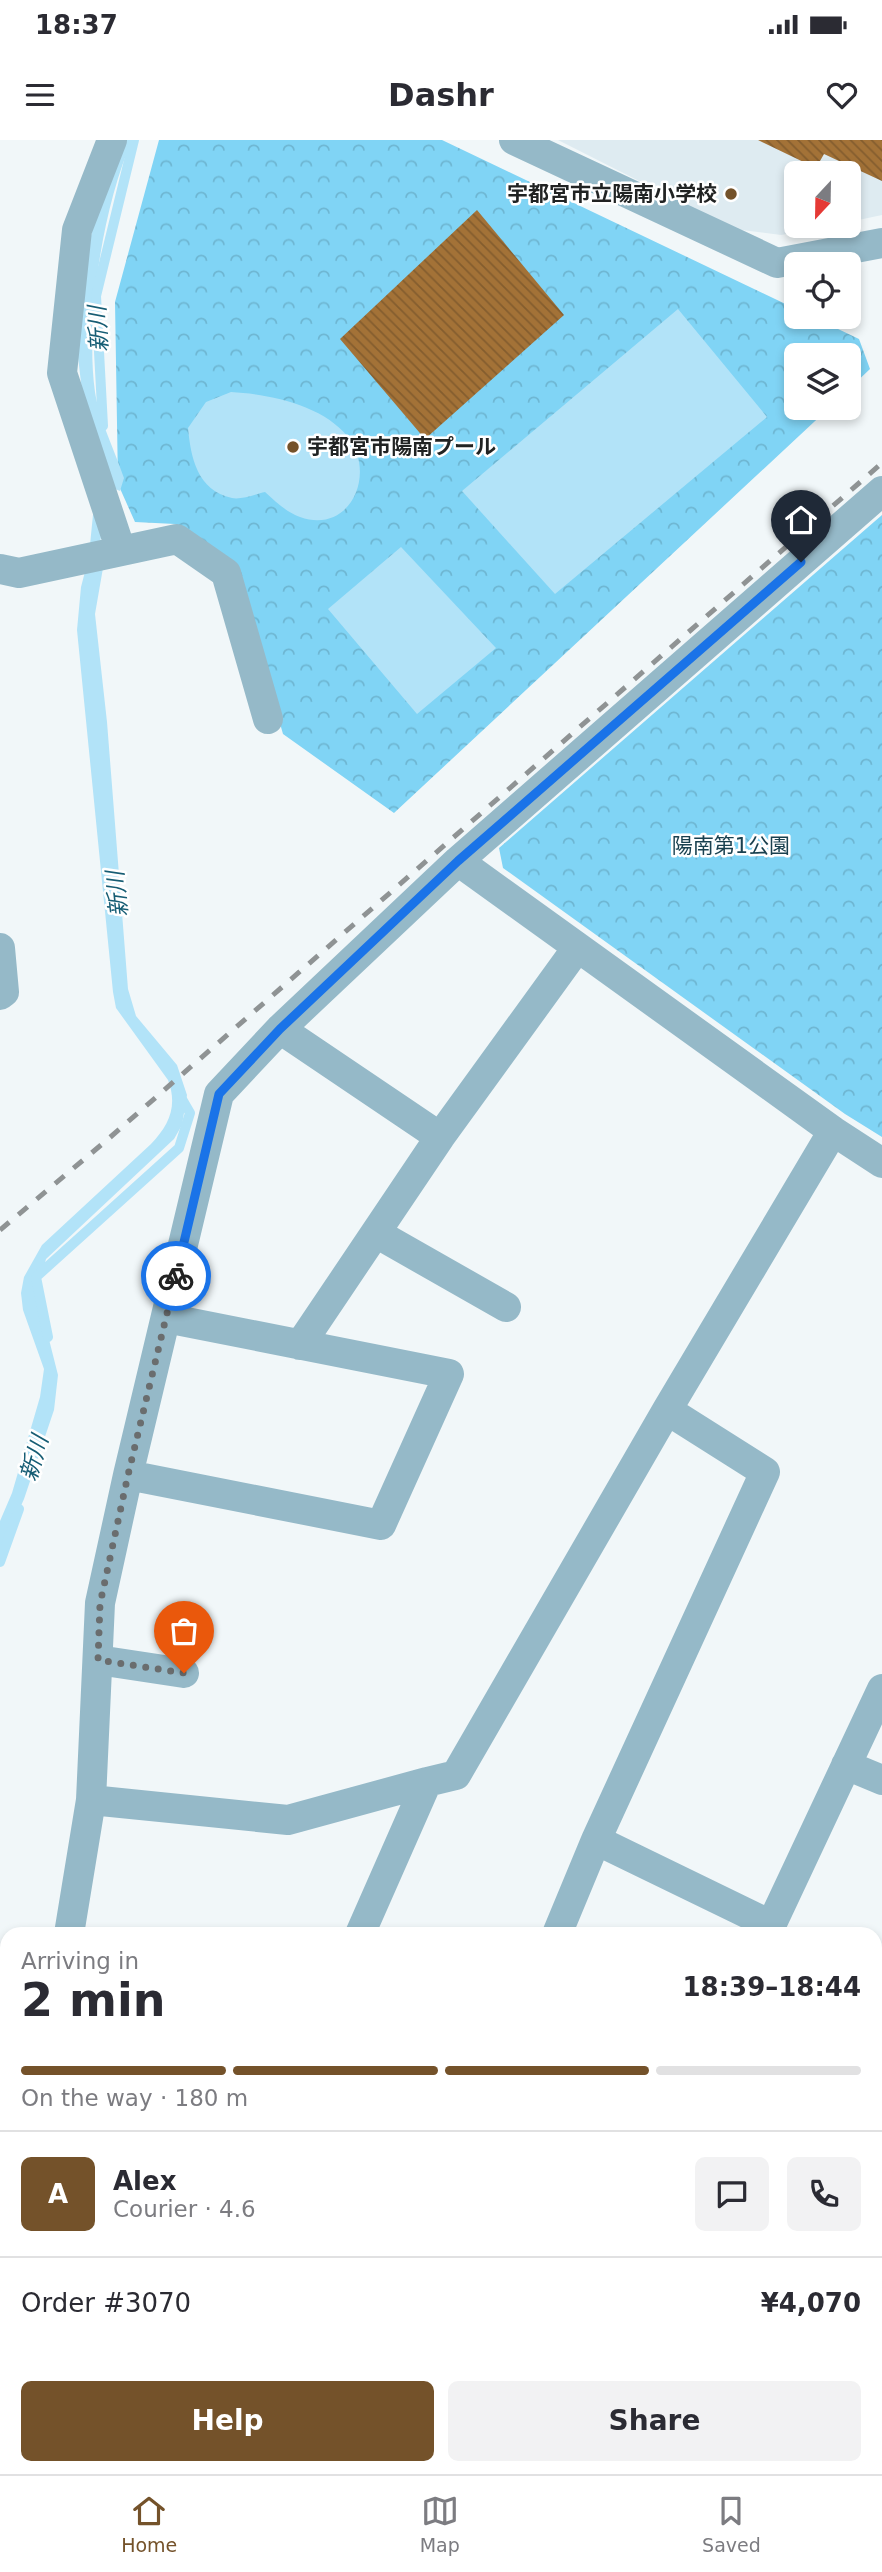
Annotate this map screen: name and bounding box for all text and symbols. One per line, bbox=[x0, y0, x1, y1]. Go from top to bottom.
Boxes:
text: 18:37 bbox=[35, 10, 118, 40]
icon: menu bbox=[21, 76, 59, 114]
text: Dashr bbox=[388, 76, 494, 114]
icon: heart bbox=[823, 76, 861, 114]
north arrow bbox=[784, 161, 861, 238]
map controls bbox=[784, 161, 861, 420]
place label: 宇都宮市立陽南小学校 bbox=[507, 182, 717, 206]
marker: 宇都宮市立陽南小学校 bbox=[723, 186, 739, 202]
button: locate bbox=[784, 252, 861, 329]
water label: 新川 bbox=[84, 302, 112, 353]
button: layers bbox=[784, 343, 861, 420]
place label: 宇都宮市陽南プール bbox=[307, 435, 496, 459]
marker: 宇都宮市陽南プール bbox=[285, 439, 301, 455]
pin bbox=[771, 490, 831, 562]
icon: home bbox=[782, 501, 820, 539]
park label: 陽南第1公園 bbox=[672, 834, 790, 858]
water label: 新川 bbox=[101, 867, 132, 918]
courier bbox=[141, 1241, 211, 1311]
icon: bike bbox=[157, 1257, 195, 1295]
water label: 新川 bbox=[15, 1429, 54, 1484]
pin bbox=[154, 1601, 214, 1673]
icon: bag bbox=[165, 1612, 203, 1650]
text: Arriving in bbox=[21, 1948, 139, 1974]
text: 18:39–18:44 bbox=[682, 1972, 861, 2002]
text: 2 min bbox=[21, 1973, 165, 2027]
text: On the way · 180 m bbox=[21, 2085, 248, 2111]
button: chat bbox=[695, 2157, 769, 2231]
button: phone bbox=[787, 2157, 861, 2231]
text: Alex bbox=[113, 2166, 176, 2196]
text: A bbox=[48, 2179, 68, 2209]
text: Courier · 4.6 bbox=[113, 2196, 256, 2222]
text: Order #3070 bbox=[21, 2288, 191, 2318]
text: ¥4,070 bbox=[761, 2288, 861, 2318]
button: Help bbox=[21, 2381, 434, 2461]
button: Share bbox=[448, 2381, 861, 2461]
tab: Home bbox=[121, 2492, 177, 2556]
tab: Map bbox=[420, 2492, 460, 2556]
tab: Saved bbox=[702, 2492, 761, 2556]

